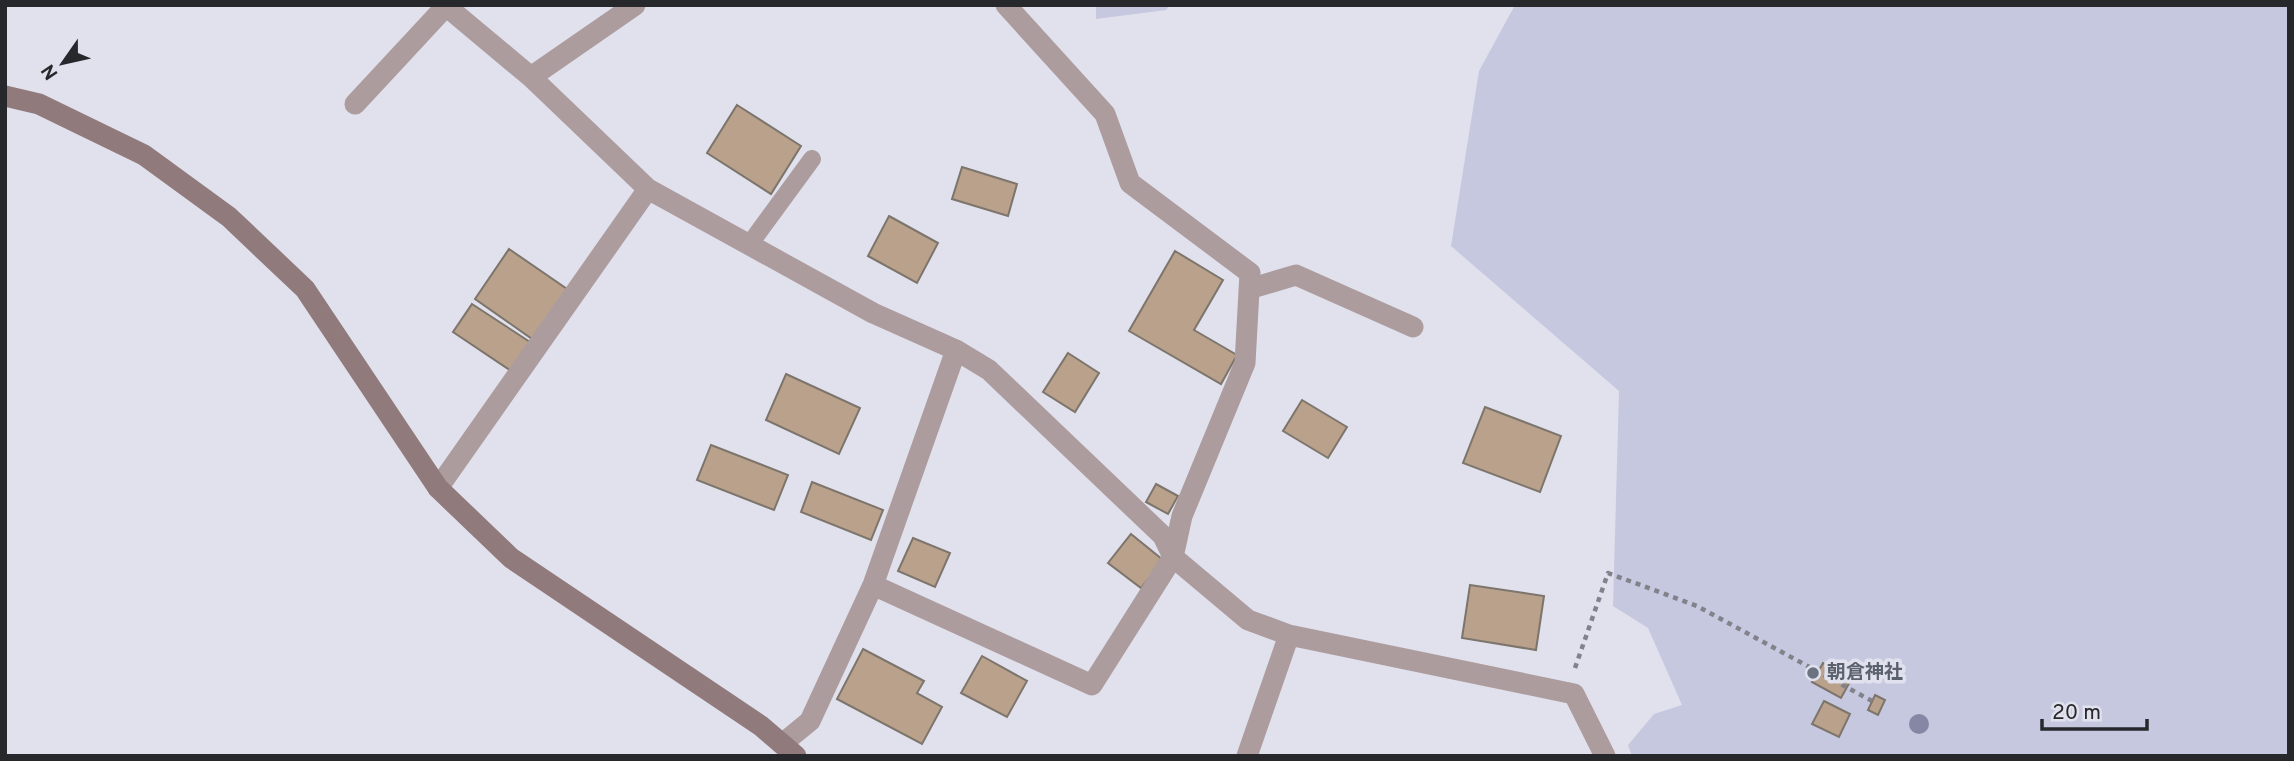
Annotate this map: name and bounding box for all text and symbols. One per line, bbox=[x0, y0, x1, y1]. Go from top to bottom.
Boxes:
north arrow bbox=[28, 28, 98, 98]
text: N bbox=[37, 59, 64, 84]
place label: 朝倉神社 bbox=[1827, 661, 1903, 685]
marker: 朝倉神社 bbox=[1805, 665, 1821, 681]
scale bar bbox=[2042, 688, 2147, 732]
text: 20 m bbox=[2052, 700, 2101, 727]

